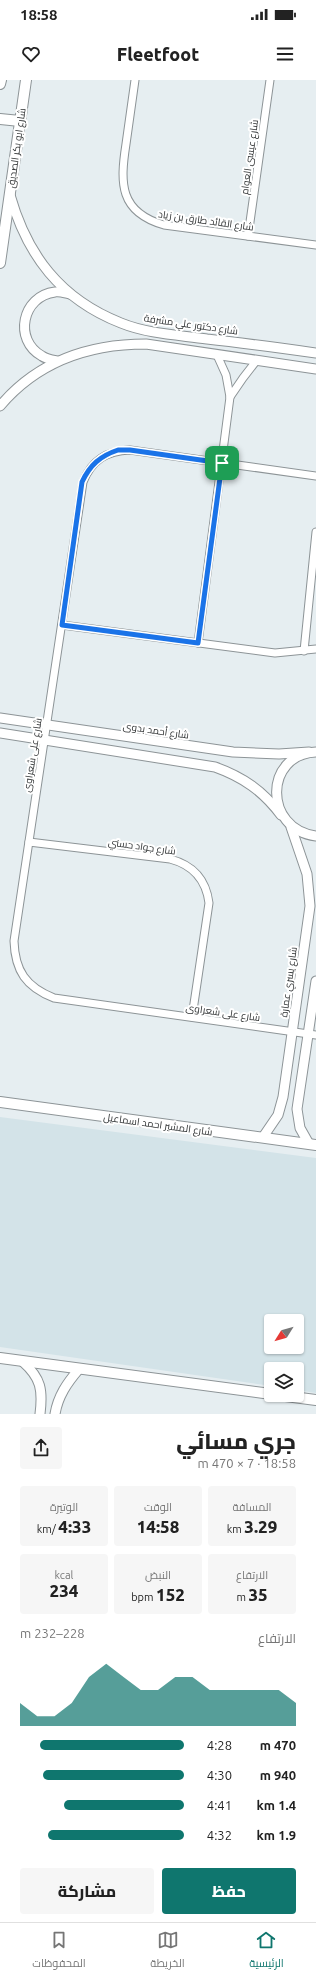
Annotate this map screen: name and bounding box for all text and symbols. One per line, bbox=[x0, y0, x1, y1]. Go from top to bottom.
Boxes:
text: 18:58 bbox=[20, 6, 58, 23]
icon: heart bbox=[20, 43, 42, 65]
icon: menu bbox=[274, 43, 296, 65]
text: Fleetfoot bbox=[117, 44, 199, 64]
street label: شارع ابو بكر الصديق bbox=[5, 107, 29, 189]
street label: شارع عيسى العوام bbox=[239, 119, 262, 196]
street label: شارع القائد طارق بن زياد bbox=[157, 208, 254, 234]
street label: شارع دكتور علي مشرفة bbox=[143, 312, 239, 339]
pin bbox=[205, 446, 239, 480]
icon: arrive bbox=[211, 452, 233, 474]
street label: شارع على شعراوى bbox=[21, 717, 45, 793]
street label: شارع أحمد بدوى bbox=[122, 719, 190, 742]
street label: شارع جواد حسني bbox=[107, 836, 176, 859]
street label: شارع يسري عمارة bbox=[278, 946, 301, 1018]
street label: شارع على شعراوى bbox=[185, 1002, 261, 1024]
street label: شارع المشير احمد اسماعيل bbox=[103, 1111, 213, 1139]
north arrow bbox=[264, 1314, 304, 1354]
map controls bbox=[264, 1314, 304, 1402]
button: layers bbox=[264, 1362, 304, 1402]
button: share bbox=[20, 1427, 62, 1469]
text: جري مسائي bbox=[176, 1428, 296, 1453]
text: 18:58 · 7 × 470 m bbox=[197, 1456, 296, 1470]
text: الوتيرة bbox=[50, 1501, 78, 1513]
text: الوقت bbox=[144, 1501, 172, 1513]
text: المسافة bbox=[232, 1501, 272, 1513]
text: 4:33 bbox=[58, 1517, 91, 1536]
text: 14:58 bbox=[137, 1517, 179, 1536]
text: 3.29 bbox=[244, 1517, 277, 1536]
text: /km bbox=[37, 1523, 58, 1535]
text: km bbox=[227, 1523, 244, 1535]
text: kcal bbox=[55, 1569, 74, 1581]
text: النبض bbox=[145, 1569, 171, 1581]
text: الارتفاع bbox=[236, 1569, 268, 1581]
text: 234 bbox=[50, 1581, 78, 1600]
text: 152 bbox=[156, 1585, 185, 1604]
text: 35 bbox=[248, 1585, 268, 1604]
text: bpm bbox=[131, 1591, 156, 1603]
text: m bbox=[236, 1591, 248, 1603]
text: 228–232 m bbox=[20, 1626, 85, 1640]
text: الارتفاع bbox=[258, 1631, 296, 1645]
text: 4:28 bbox=[207, 1738, 232, 1752]
text: 470 m bbox=[260, 1738, 296, 1752]
text: 4:30 bbox=[207, 1768, 232, 1782]
text: 940 m bbox=[260, 1768, 296, 1782]
text: 4:41 bbox=[207, 1798, 232, 1812]
text: 1.4 km bbox=[257, 1798, 296, 1812]
text: 4:32 bbox=[207, 1828, 232, 1842]
text: 1.9 km bbox=[257, 1828, 296, 1842]
button: مشاركة bbox=[20, 1868, 154, 1914]
button: حفظ bbox=[162, 1868, 296, 1914]
tab: المحفوظات bbox=[32, 1929, 86, 1973]
tab: الخريطة bbox=[150, 1929, 185, 1973]
tab: الرئيسية bbox=[249, 1929, 284, 1973]

